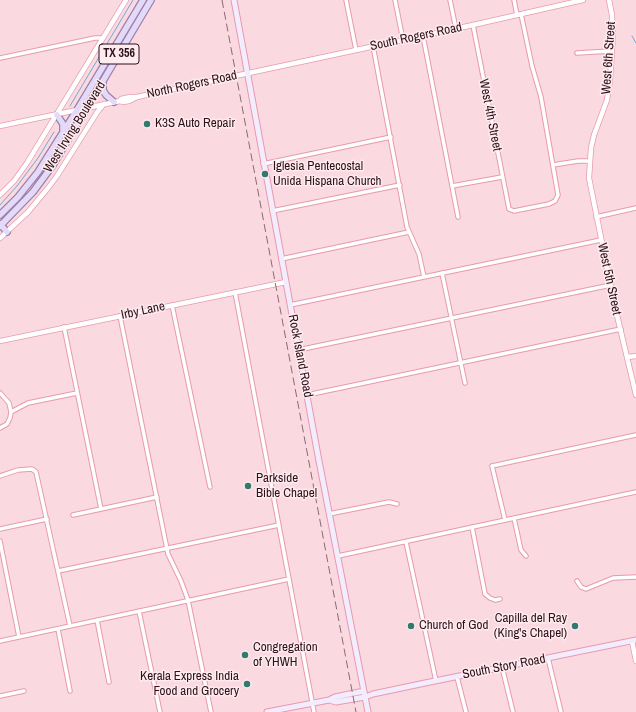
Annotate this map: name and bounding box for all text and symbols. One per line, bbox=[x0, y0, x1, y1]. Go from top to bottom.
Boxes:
street label: South Rogers Road bbox=[369, 20, 463, 54]
street label: West 6th Street bbox=[599, 21, 619, 95]
road number: TX 356 bbox=[99, 44, 139, 64]
street label: North Rogers Road bbox=[145, 68, 239, 102]
street label: West Irving Boulevard bbox=[41, 78, 109, 176]
street label: West 4th Street bbox=[475, 78, 505, 152]
place label: K3S Auto Repair bbox=[155, 116, 235, 132]
marker: K3S Auto Repair bbox=[142, 119, 152, 129]
place label: Iglesia Pentecostal Unida Hispana Church bbox=[273, 159, 381, 190]
marker: Iglesia Pentecostal Unida Hispana Church bbox=[260, 169, 270, 179]
street label: West 5th Street bbox=[594, 242, 624, 316]
street label: Irby Lane bbox=[120, 299, 166, 323]
street label: Rock Island Road bbox=[284, 313, 316, 399]
place label: Parkside Bible Chapel bbox=[256, 471, 317, 502]
marker: Parkside Bible Chapel bbox=[243, 481, 253, 491]
place label: Capilla del Ray (King's Chapel) bbox=[494, 611, 567, 642]
place label: Church of God bbox=[419, 618, 488, 634]
marker: Church of God bbox=[406, 621, 416, 631]
marker: Capilla del Ray (King's Chapel) bbox=[570, 621, 580, 631]
place label: Congregation of YHWH bbox=[253, 640, 318, 671]
marker: Congregation of YHWH bbox=[240, 650, 250, 660]
street label: South Story Road bbox=[461, 651, 547, 683]
place label: Kerala Express India Food and Grocery bbox=[140, 669, 239, 700]
marker: Kerala Express India Food and Grocery bbox=[242, 679, 252, 689]

